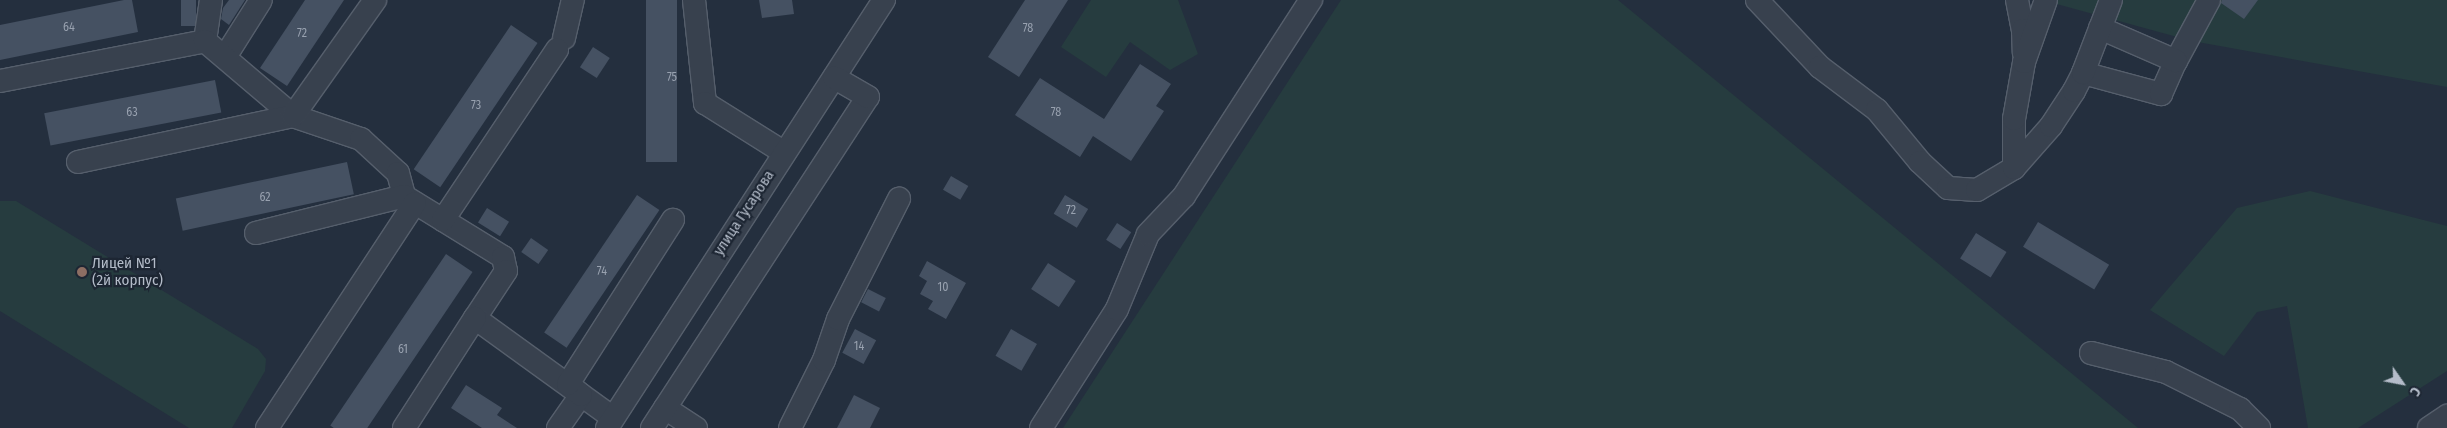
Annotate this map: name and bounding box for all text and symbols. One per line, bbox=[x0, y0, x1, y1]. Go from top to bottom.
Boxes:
house number: 64 bbox=[63, 21, 75, 35]
house number: 78 bbox=[1023, 22, 1033, 36]
house number: 72 bbox=[297, 27, 307, 41]
house number: 75 bbox=[667, 71, 677, 85]
house number: 73 bbox=[471, 99, 481, 113]
house number: 63 bbox=[126, 106, 138, 120]
house number: 78 bbox=[1051, 106, 1061, 120]
street label: улица Гусарова bbox=[710, 167, 778, 259]
house number: 62 bbox=[259, 191, 271, 205]
house number: 72 bbox=[1066, 204, 1076, 218]
place label: Лицей №1 (2й корпус) bbox=[92, 254, 163, 289]
house number: 74 bbox=[597, 265, 607, 279]
marker: Лицей №1 (2й корпус) bbox=[76, 266, 88, 278]
house number: 10 bbox=[938, 281, 948, 295]
house number: 14 bbox=[854, 340, 864, 354]
house number: 61 bbox=[398, 343, 408, 357]
north arrow bbox=[2377, 358, 2427, 408]
text: С bbox=[2406, 384, 2424, 399]

